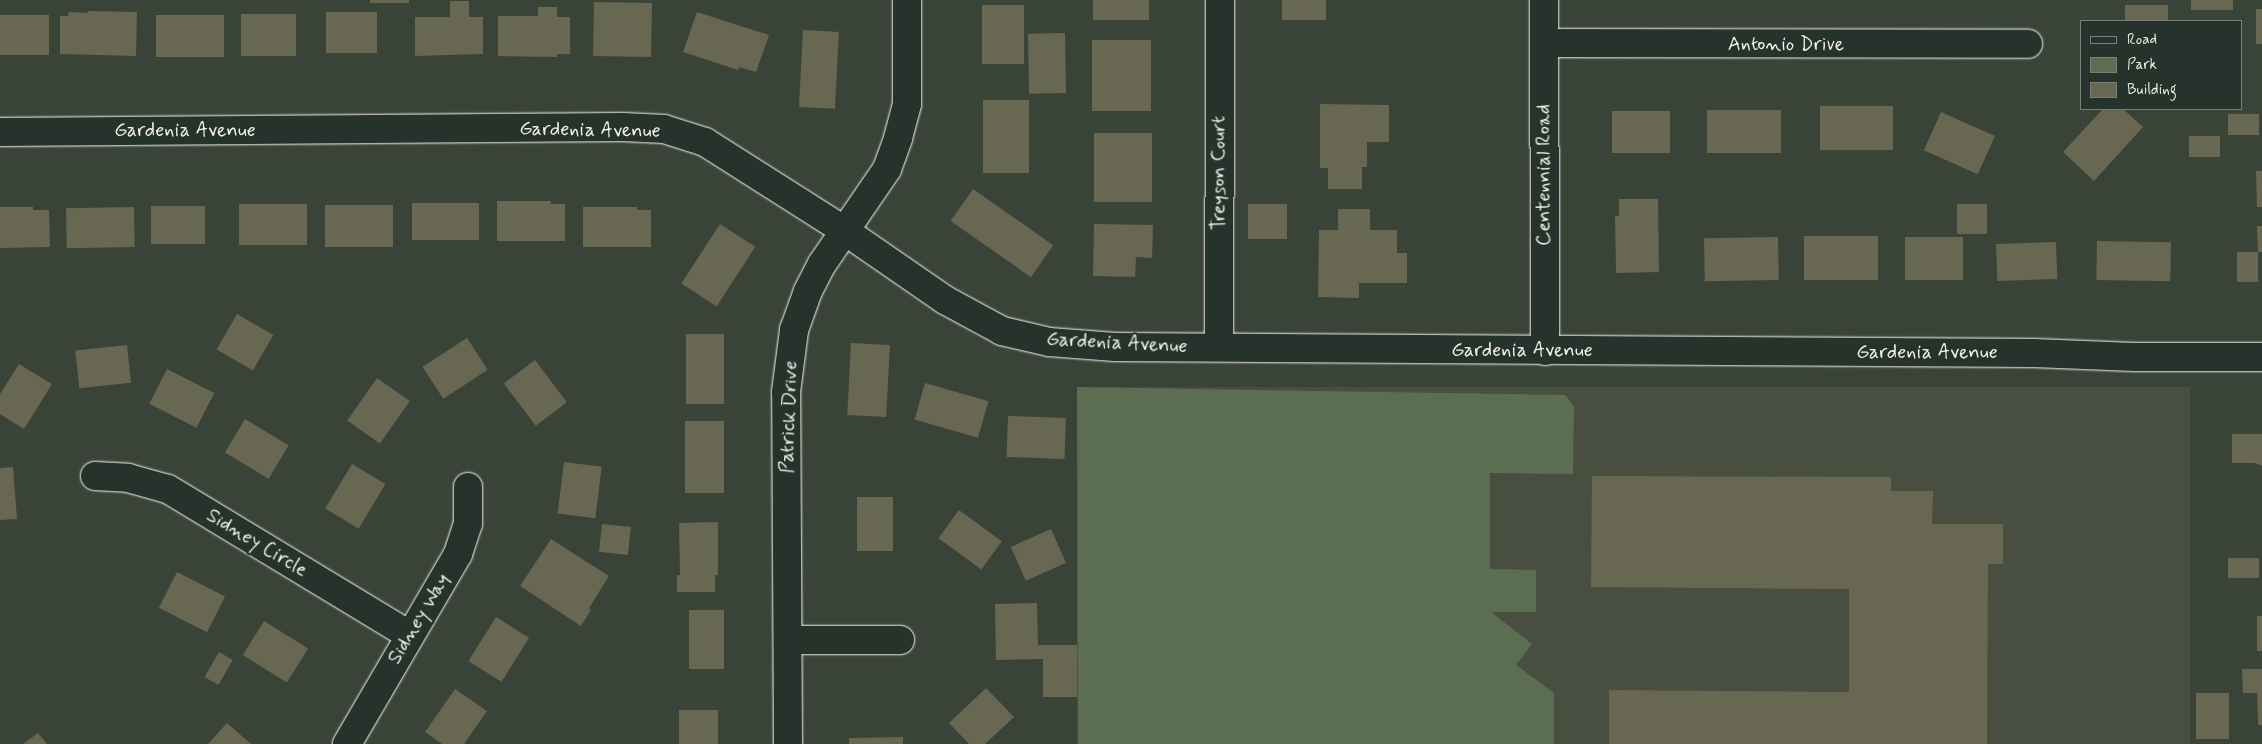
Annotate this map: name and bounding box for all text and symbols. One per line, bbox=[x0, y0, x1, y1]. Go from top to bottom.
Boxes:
legend bbox=[2080, 20, 2242, 110]
text: Road bbox=[2127, 30, 2157, 50]
street label: Antonio Drive bbox=[1728, 32, 1844, 56]
text: Park bbox=[2127, 55, 2157, 75]
text: Building bbox=[2127, 80, 2177, 100]
street label: Centennial Road bbox=[1532, 105, 1556, 245]
street label: Treyson Court bbox=[1207, 115, 1231, 231]
street label: Gardenia Avenue bbox=[518, 117, 662, 143]
street label: Gardenia Avenue bbox=[113, 118, 257, 142]
street label: Gardenia Avenue bbox=[1045, 327, 1189, 359]
street label: Gardenia Avenue bbox=[1450, 338, 1594, 362]
street label: Gardenia Avenue bbox=[1855, 340, 1999, 364]
street label: Patrick Drive bbox=[775, 361, 803, 473]
street label: Sidney Circle bbox=[202, 503, 312, 583]
street label: Sidney Way bbox=[382, 568, 456, 670]

